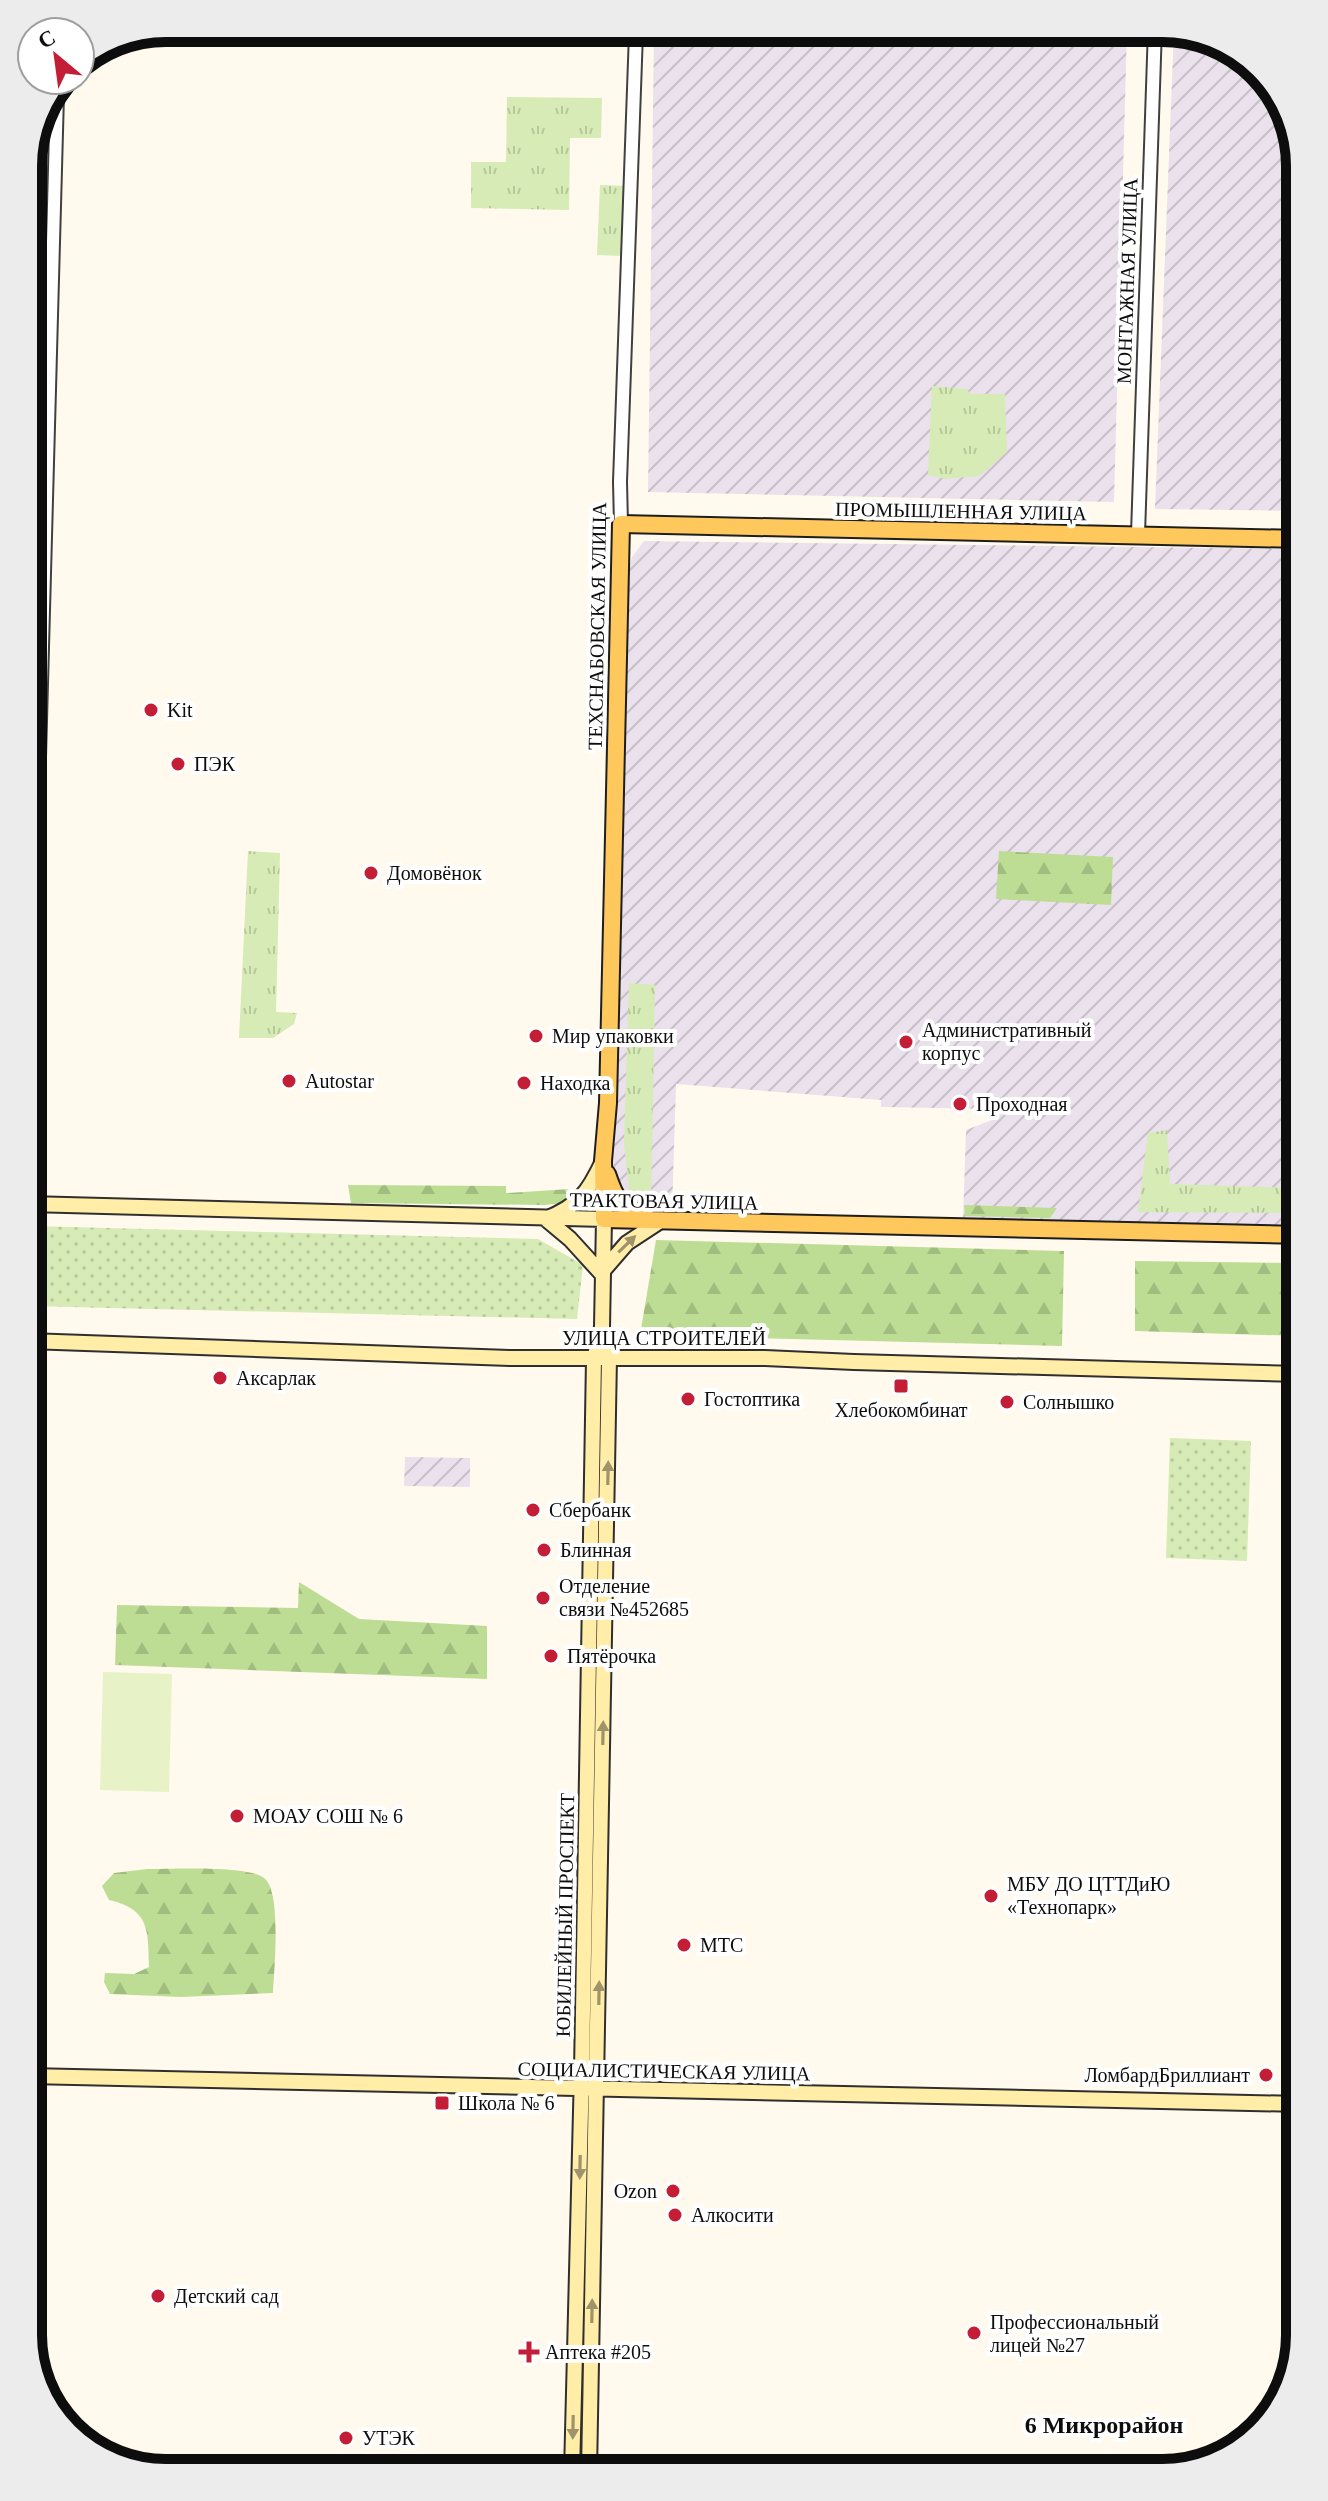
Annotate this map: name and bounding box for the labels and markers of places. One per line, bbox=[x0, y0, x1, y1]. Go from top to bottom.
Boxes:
place label: Kit bbox=[167, 699, 193, 721]
marker: Kit bbox=[142, 701, 160, 719]
place label: ПЭК bbox=[194, 753, 236, 775]
marker: ПЭК bbox=[169, 755, 187, 773]
place label: Домовёнок bbox=[387, 862, 482, 885]
marker: Домовёнок bbox=[362, 864, 380, 882]
place label: Административный корпус bbox=[922, 1019, 1092, 1065]
place label: Мир упаковки bbox=[552, 1025, 674, 1048]
marker: Мир упаковки bbox=[527, 1027, 545, 1045]
marker: Административный корпус bbox=[897, 1033, 915, 1051]
place label: Autostar bbox=[305, 1070, 374, 1092]
marker: Autostar bbox=[280, 1072, 298, 1090]
place label: Находка bbox=[540, 1072, 611, 1095]
marker: Находка bbox=[515, 1074, 533, 1092]
place label: Проходная bbox=[976, 1093, 1068, 1116]
marker: Проходная bbox=[951, 1095, 969, 1113]
place label: Аксарлак bbox=[236, 1367, 316, 1390]
marker: Аксарлак bbox=[211, 1369, 229, 1387]
marker: Хлебокомбинат bbox=[892, 1377, 910, 1395]
place label: Гостоптика bbox=[704, 1388, 800, 1410]
marker: Гостоптика bbox=[679, 1390, 697, 1408]
place label: Солнышко bbox=[1023, 1391, 1114, 1413]
marker: Солнышко bbox=[998, 1393, 1016, 1411]
place label: Хлебокомбинат bbox=[834, 1399, 968, 1421]
place label: Сбербанк bbox=[549, 1499, 631, 1522]
marker: Сбербанк bbox=[524, 1501, 542, 1519]
place label: Блинная bbox=[560, 1539, 631, 1561]
marker: Блинная bbox=[535, 1541, 553, 1559]
place label: Отделение связи №452685 bbox=[559, 1575, 689, 1620]
marker: Отделение связи №452685 bbox=[534, 1589, 552, 1607]
place label: Пятёрочка bbox=[567, 1645, 656, 1668]
marker: Пятёрочка bbox=[542, 1647, 560, 1665]
place label: МОАУ СОШ № 6 bbox=[253, 1805, 403, 1827]
marker: МОАУ СОШ № 6 bbox=[228, 1807, 246, 1825]
place label: МБУ ДО ЦТТДиЮ «Технопарк» bbox=[1007, 1873, 1170, 1919]
marker: МБУ ДО ЦТТДиЮ «Технопарк» bbox=[982, 1887, 1000, 1905]
place label: МТС bbox=[700, 1934, 743, 1956]
marker: МТС bbox=[675, 1936, 693, 1954]
place label: ЛомбардБриллиант bbox=[1085, 2064, 1250, 2087]
marker: ЛомбардБриллиант bbox=[1257, 2066, 1275, 2084]
place label: Школа № 6 bbox=[458, 2092, 555, 2114]
marker: Школа № 6 bbox=[433, 2094, 451, 2112]
place label: Ozon bbox=[614, 2180, 657, 2202]
marker: Ozon bbox=[664, 2182, 682, 2200]
place label: Алкосити bbox=[691, 2204, 774, 2226]
marker: Алкосити bbox=[666, 2206, 684, 2224]
place label: Детский сад bbox=[174, 2285, 279, 2308]
marker: Детский сад bbox=[149, 2287, 167, 2305]
place label: Профессиональный лицей №27 bbox=[990, 2311, 1159, 2357]
marker: Профессиональный лицей №27 bbox=[965, 2324, 983, 2342]
place label: Аптека #205 bbox=[545, 2341, 651, 2363]
marker: Аптека #205 bbox=[520, 2343, 538, 2361]
place label: УТЭК bbox=[362, 2427, 416, 2449]
marker: УТЭК bbox=[337, 2429, 355, 2447]

